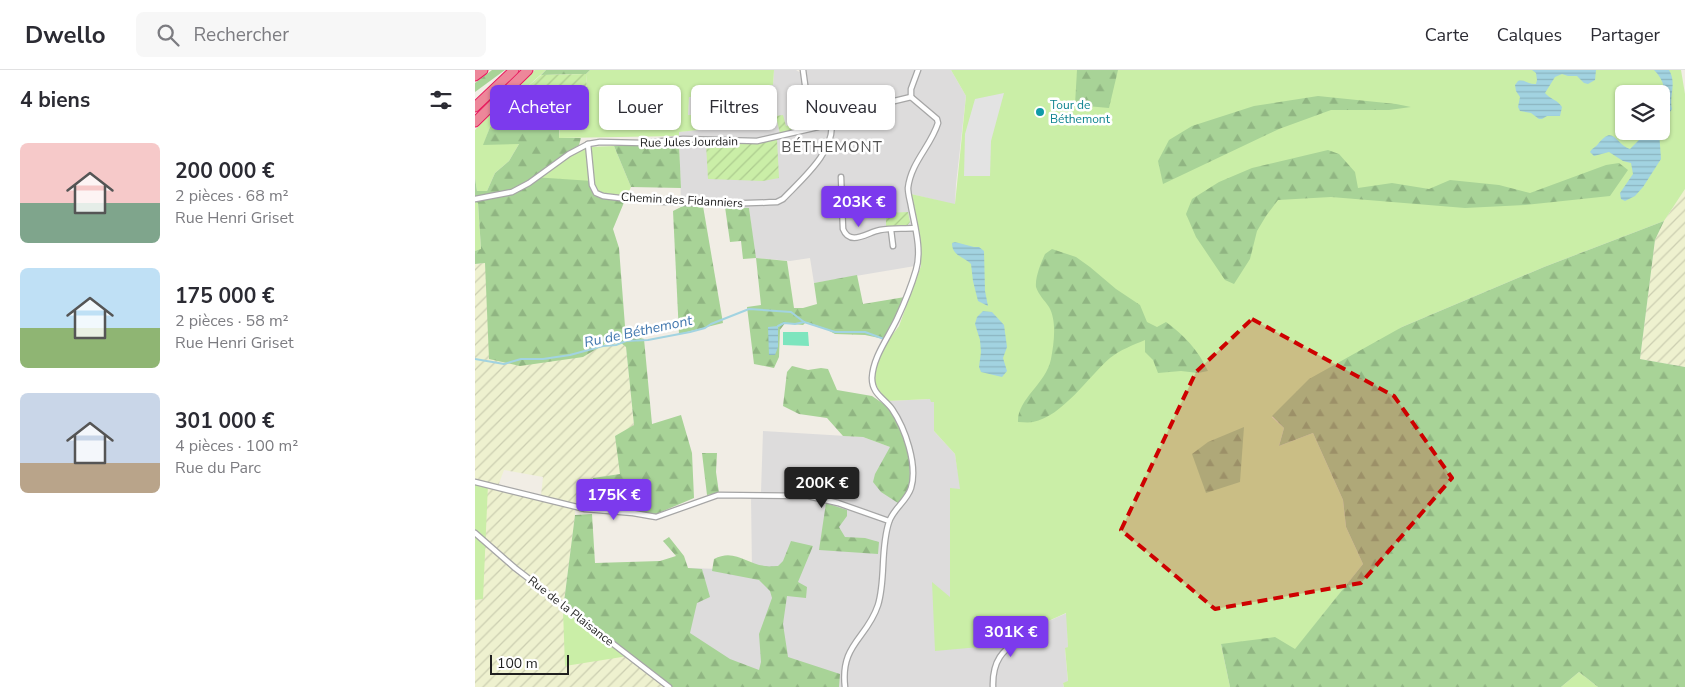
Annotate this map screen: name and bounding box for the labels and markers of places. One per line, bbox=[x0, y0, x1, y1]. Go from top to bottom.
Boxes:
place label: Tour de Béthemont bbox=[1050, 97, 1111, 127]
marker: Tour de Béthemont bbox=[1034, 106, 1046, 118]
pin: 203K € bbox=[818, 186, 900, 228]
pin: 200K € bbox=[781, 466, 863, 509]
pin: 175K € bbox=[573, 478, 655, 521]
pin: 301K € bbox=[970, 616, 1052, 658]

